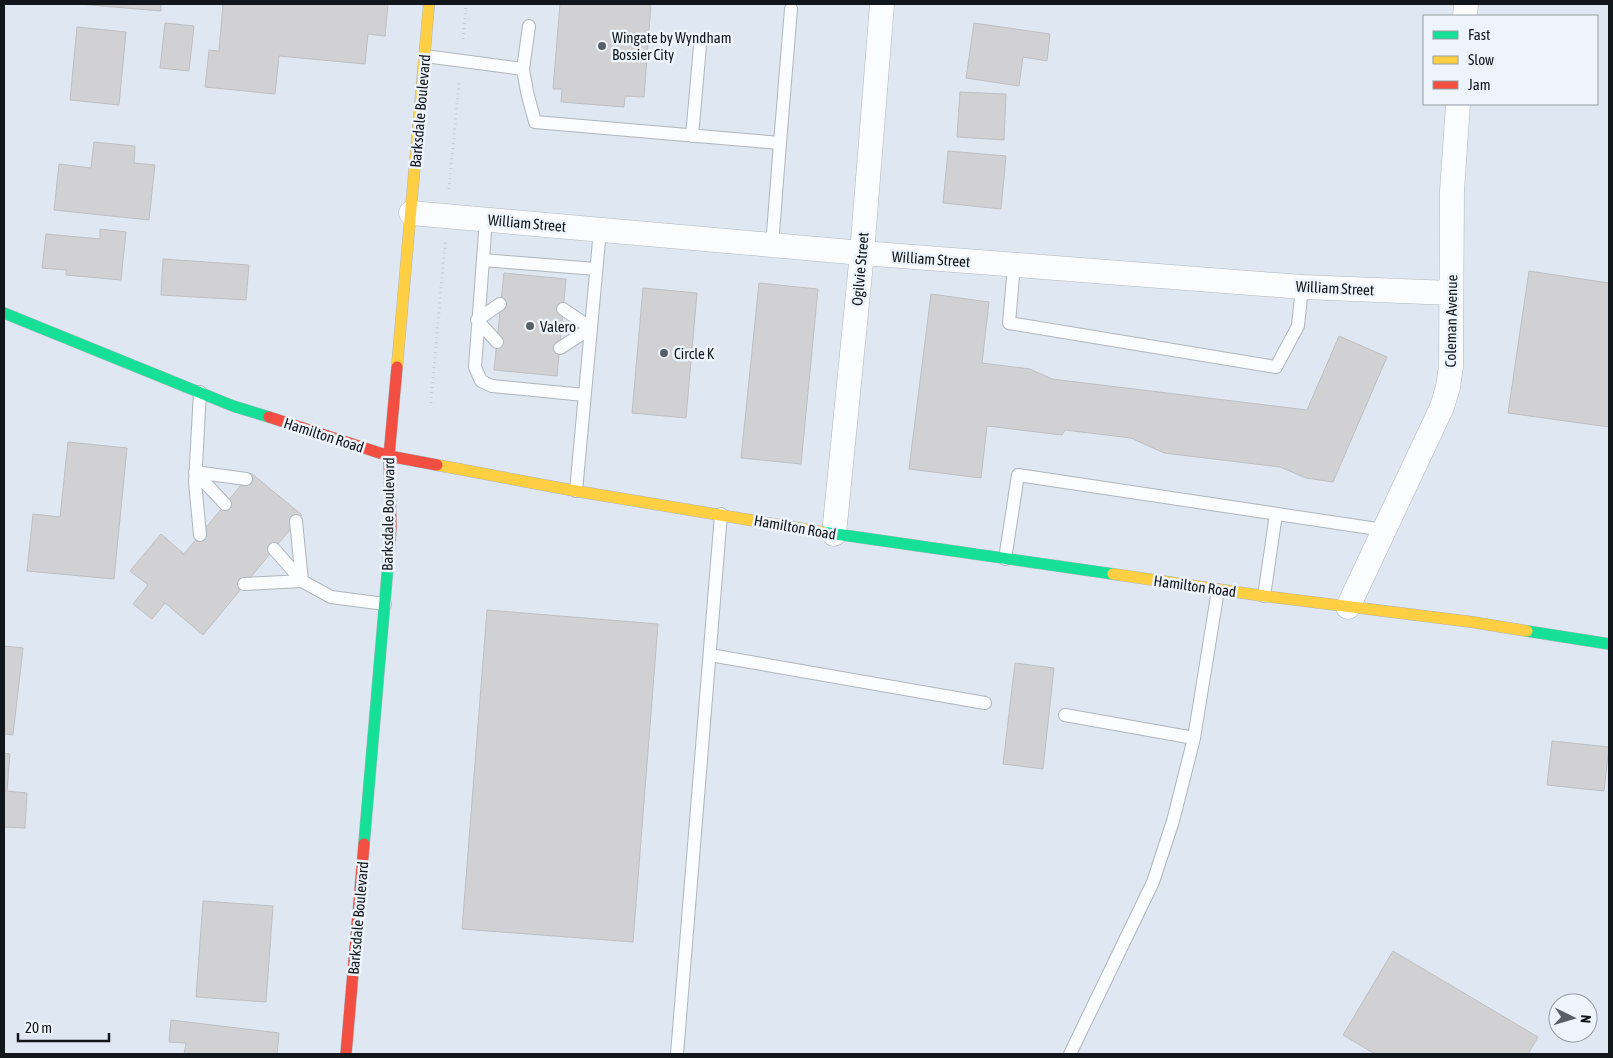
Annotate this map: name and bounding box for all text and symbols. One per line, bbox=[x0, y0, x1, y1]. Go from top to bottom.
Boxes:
legend bbox=[1423, 15, 1598, 105]
text: Fast bbox=[1468, 26, 1490, 43]
place label: Wingate by Wyndham Bossier City bbox=[612, 29, 731, 63]
marker: Wingate by Wyndham Bossier City bbox=[596, 40, 608, 52]
text: Slow bbox=[1468, 51, 1494, 68]
street label: Barksdale Boulevard bbox=[407, 54, 433, 168]
text: Jam bbox=[1468, 76, 1491, 93]
street label: William Street bbox=[487, 211, 567, 235]
street label: Ogilvie Street bbox=[848, 231, 872, 307]
street label: William Street bbox=[891, 248, 971, 270]
street label: Coleman Avenue bbox=[1442, 274, 1460, 368]
street label: William Street bbox=[1295, 277, 1375, 299]
place label: Valero bbox=[540, 318, 576, 335]
marker: Valero bbox=[524, 320, 536, 332]
place label: Circle K bbox=[674, 345, 715, 362]
marker: Circle K bbox=[658, 347, 670, 359]
street label: Hamilton Road bbox=[282, 414, 366, 456]
street label: Barksdale Boulevard bbox=[379, 457, 397, 571]
street label: Hamilton Road bbox=[753, 511, 837, 543]
street label: Hamilton Road bbox=[1153, 572, 1237, 600]
street label: Barksdale Boulevard bbox=[345, 861, 371, 975]
north arrow bbox=[1548, 993, 1598, 1043]
scale bar bbox=[18, 1010, 109, 1042]
text: N bbox=[1578, 1014, 1594, 1024]
text: 20 m bbox=[25, 1019, 52, 1036]

